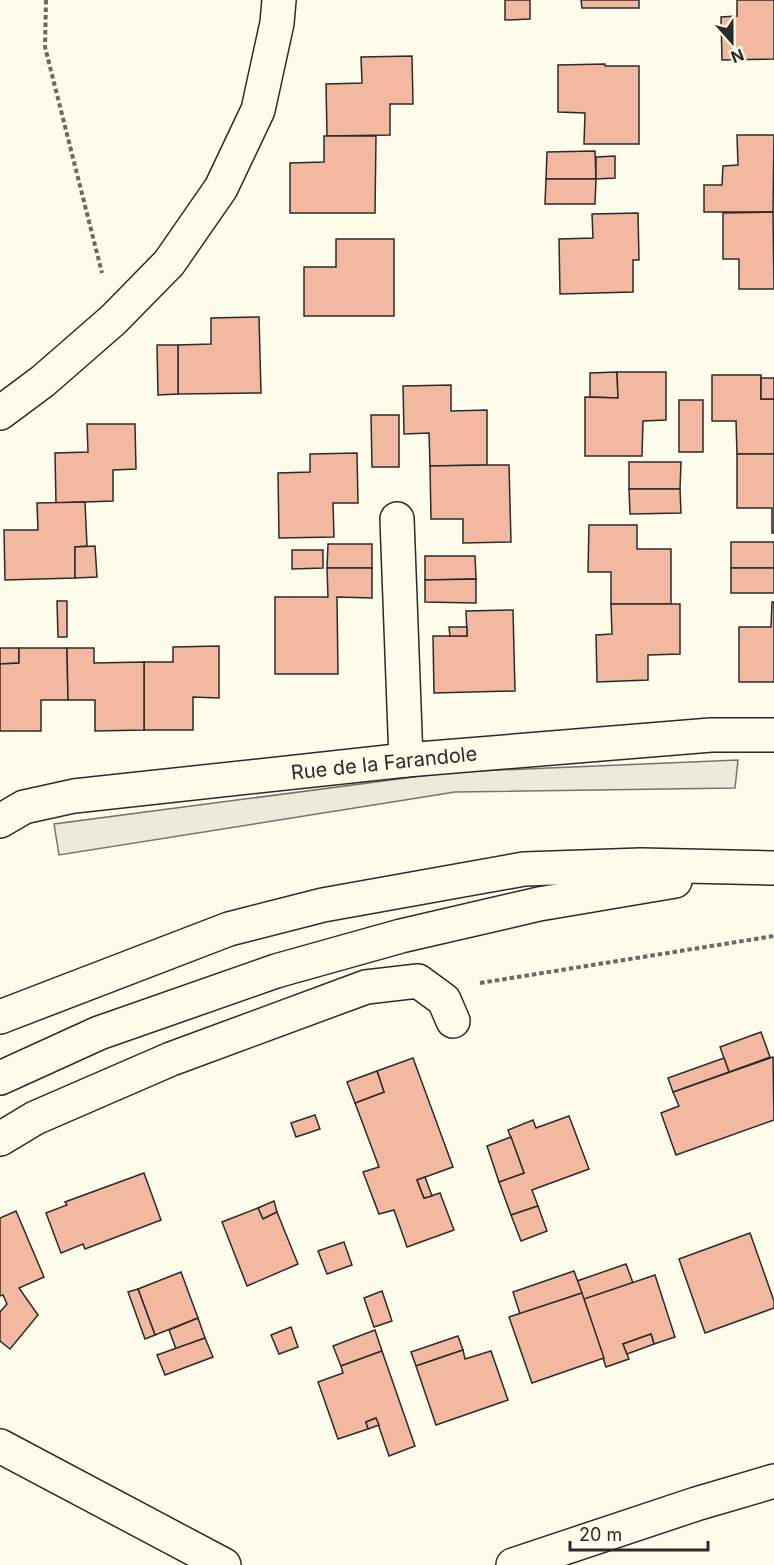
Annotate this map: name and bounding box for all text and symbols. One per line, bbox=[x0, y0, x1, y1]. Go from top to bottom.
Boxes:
north arrow bbox=[702, 12, 762, 72]
text: N bbox=[728, 44, 747, 68]
street label: Rue de la Farandole bbox=[290, 741, 478, 785]
scale bar bbox=[570, 1514, 708, 1552]
text: 20 m bbox=[579, 1524, 622, 1545]

